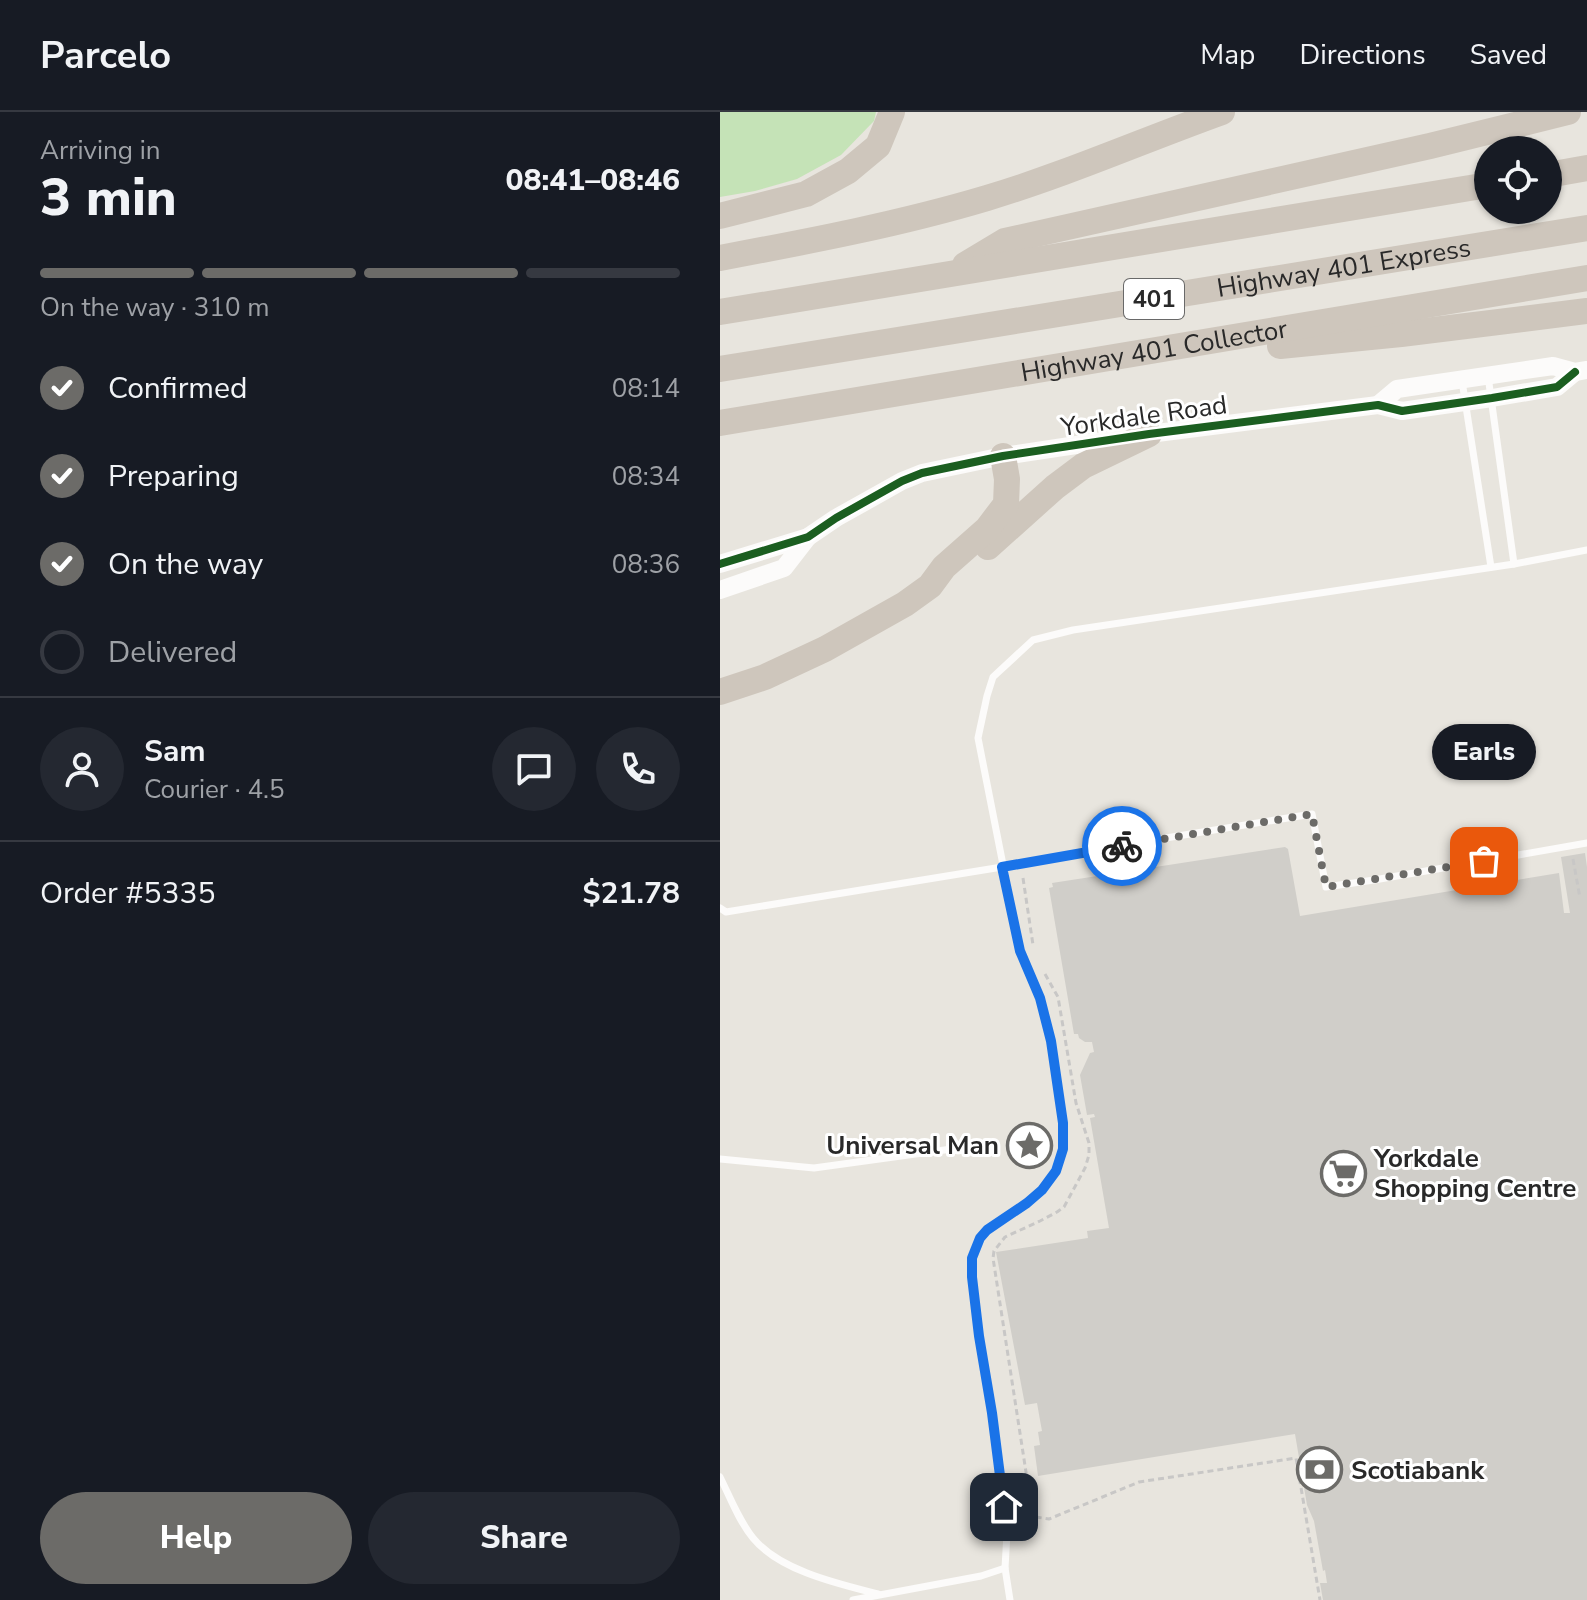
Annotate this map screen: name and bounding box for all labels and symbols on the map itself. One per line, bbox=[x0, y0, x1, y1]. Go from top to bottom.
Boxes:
street label: Highway 401 Express bbox=[1214, 230, 1473, 305]
road number: 401 bbox=[1124, 279, 1184, 319]
street label: Highway 401 Collector bbox=[1018, 311, 1290, 390]
street label: Yorkdale Road bbox=[1058, 387, 1229, 445]
callout: Earls bbox=[1432, 725, 1536, 781]
courier bbox=[1082, 806, 1162, 886]
pin bbox=[1450, 827, 1518, 895]
place icon: Universal Man bbox=[1006, 1121, 1054, 1169]
place label: Universal Man bbox=[826, 1128, 999, 1163]
place label: Yorkdale Shopping Centre bbox=[1373, 1141, 1576, 1206]
supermarket icon: Yorkdale Shopping Centre bbox=[1319, 1149, 1367, 1197]
bank icon: Scotiabank bbox=[1296, 1446, 1344, 1494]
place label: Scotiabank bbox=[1351, 1453, 1485, 1488]
pin bbox=[970, 1473, 1038, 1541]

